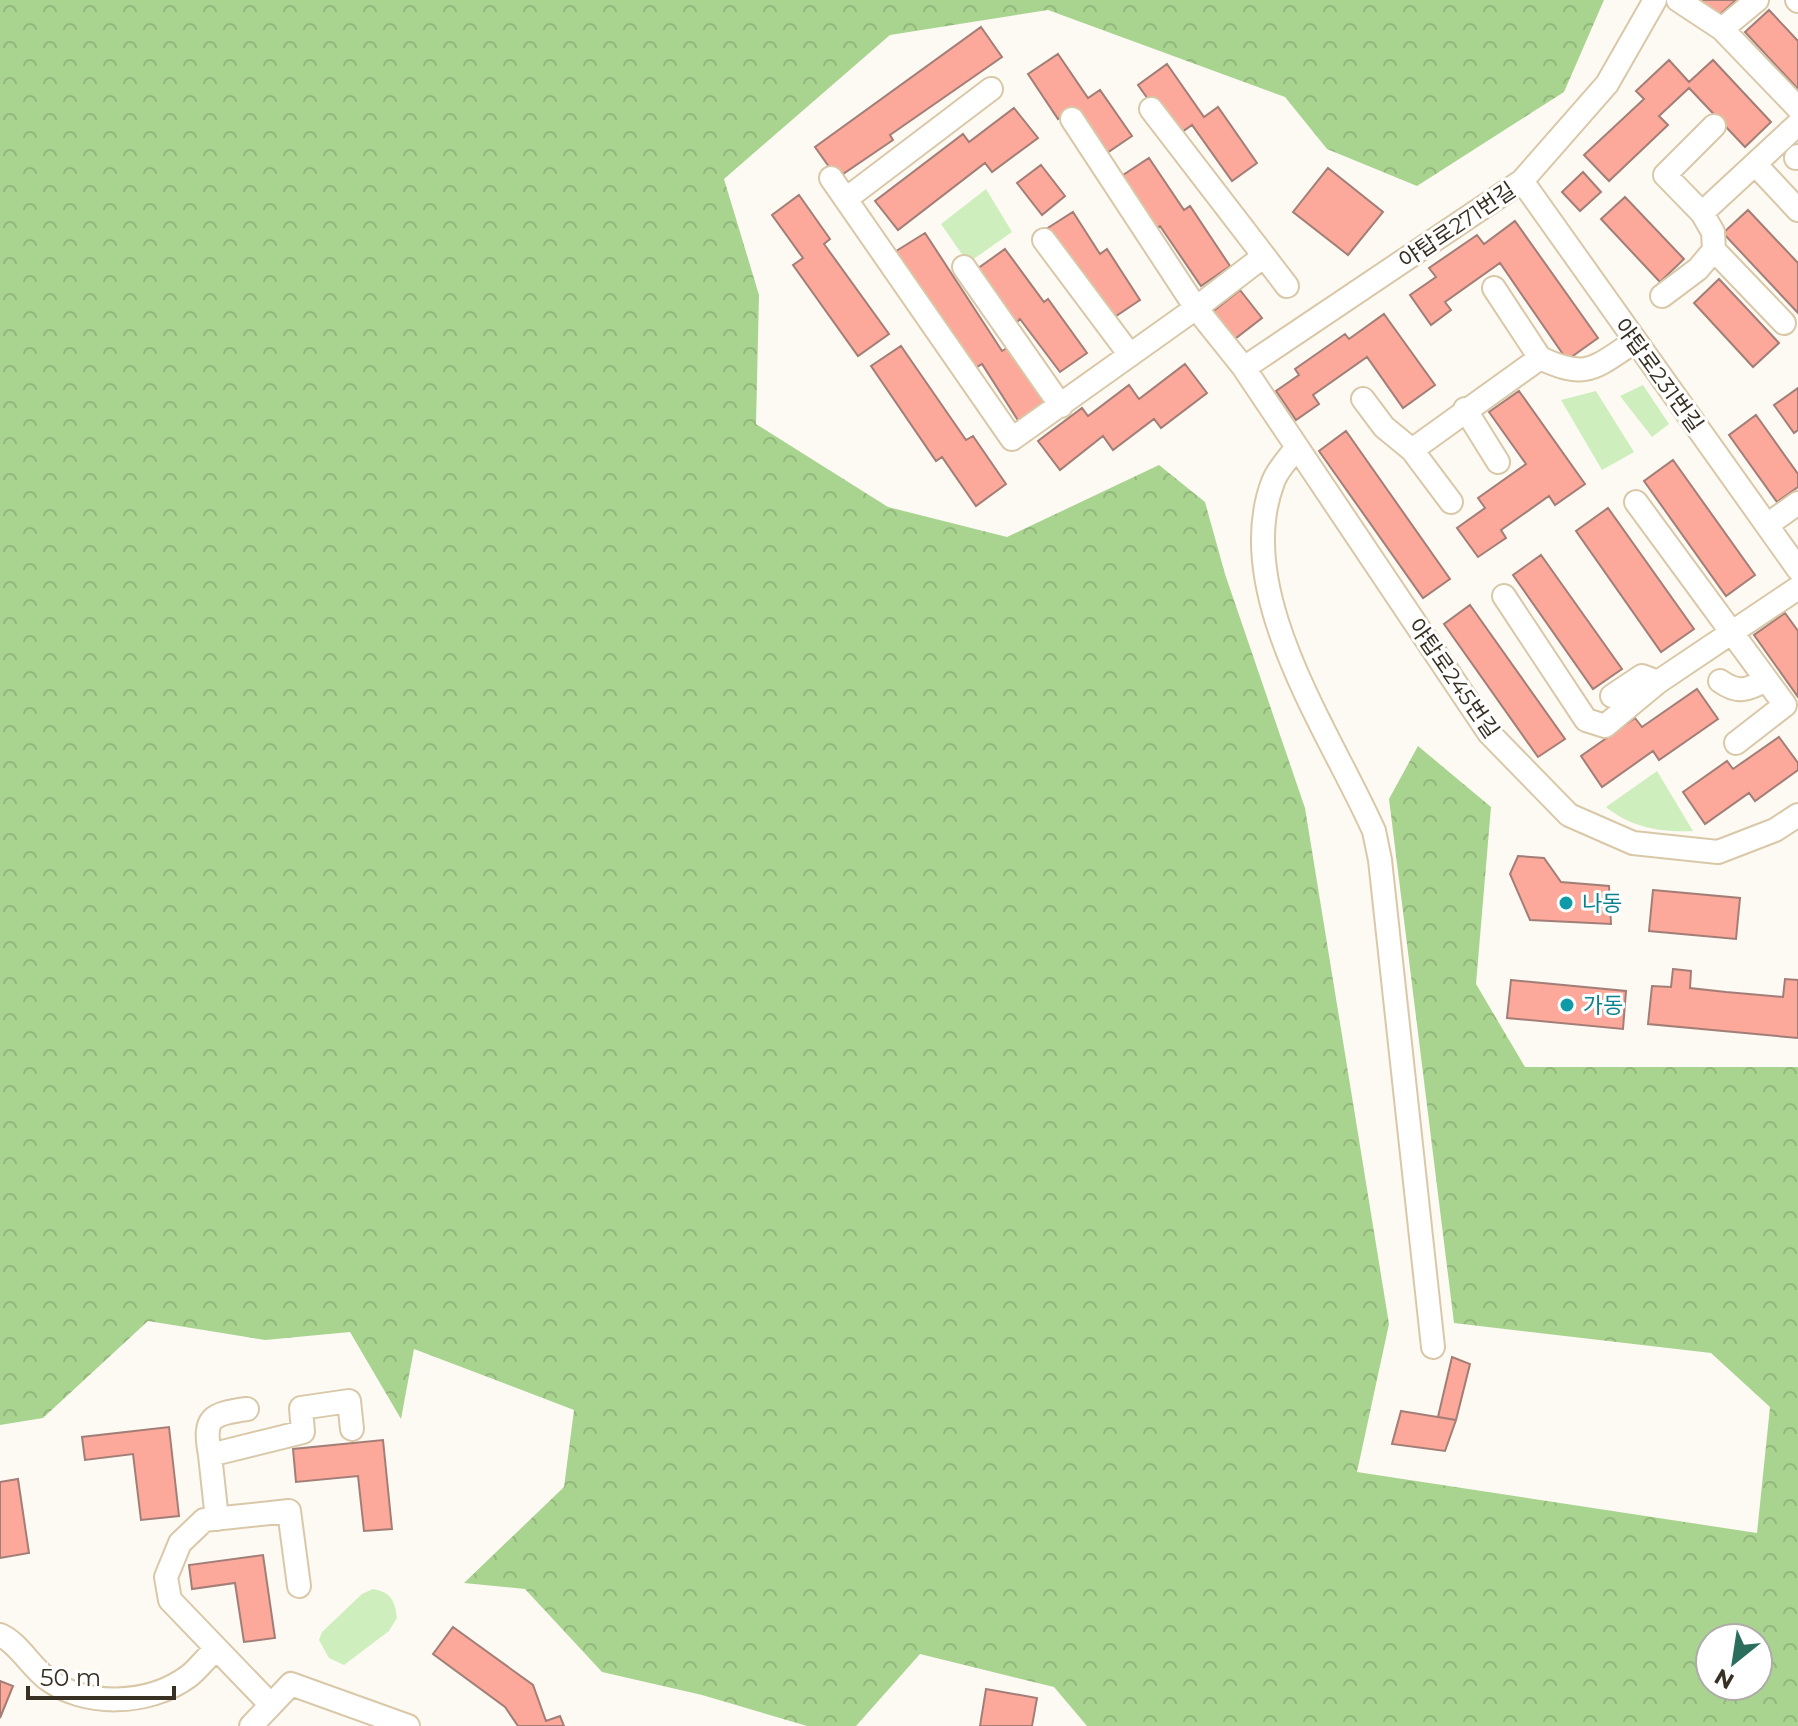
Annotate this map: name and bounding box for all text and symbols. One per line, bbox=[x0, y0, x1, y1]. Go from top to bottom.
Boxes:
street label: 야탑로271번길 bbox=[1394, 177, 1521, 274]
street label: 야탑로231번길 bbox=[1608, 313, 1709, 437]
street label: 야탑로245번길 bbox=[1402, 613, 1505, 743]
place label: 나동 bbox=[1582, 890, 1622, 917]
marker: 나동 bbox=[1557, 894, 1575, 912]
place label: 가동 bbox=[1583, 992, 1623, 1019]
marker: 가동 bbox=[1558, 996, 1576, 1014]
north arrow bbox=[1694, 1622, 1774, 1702]
scale bar bbox=[28, 1650, 174, 1700]
text: 50 m bbox=[40, 1663, 101, 1692]
text: N bbox=[1710, 1663, 1739, 1695]

